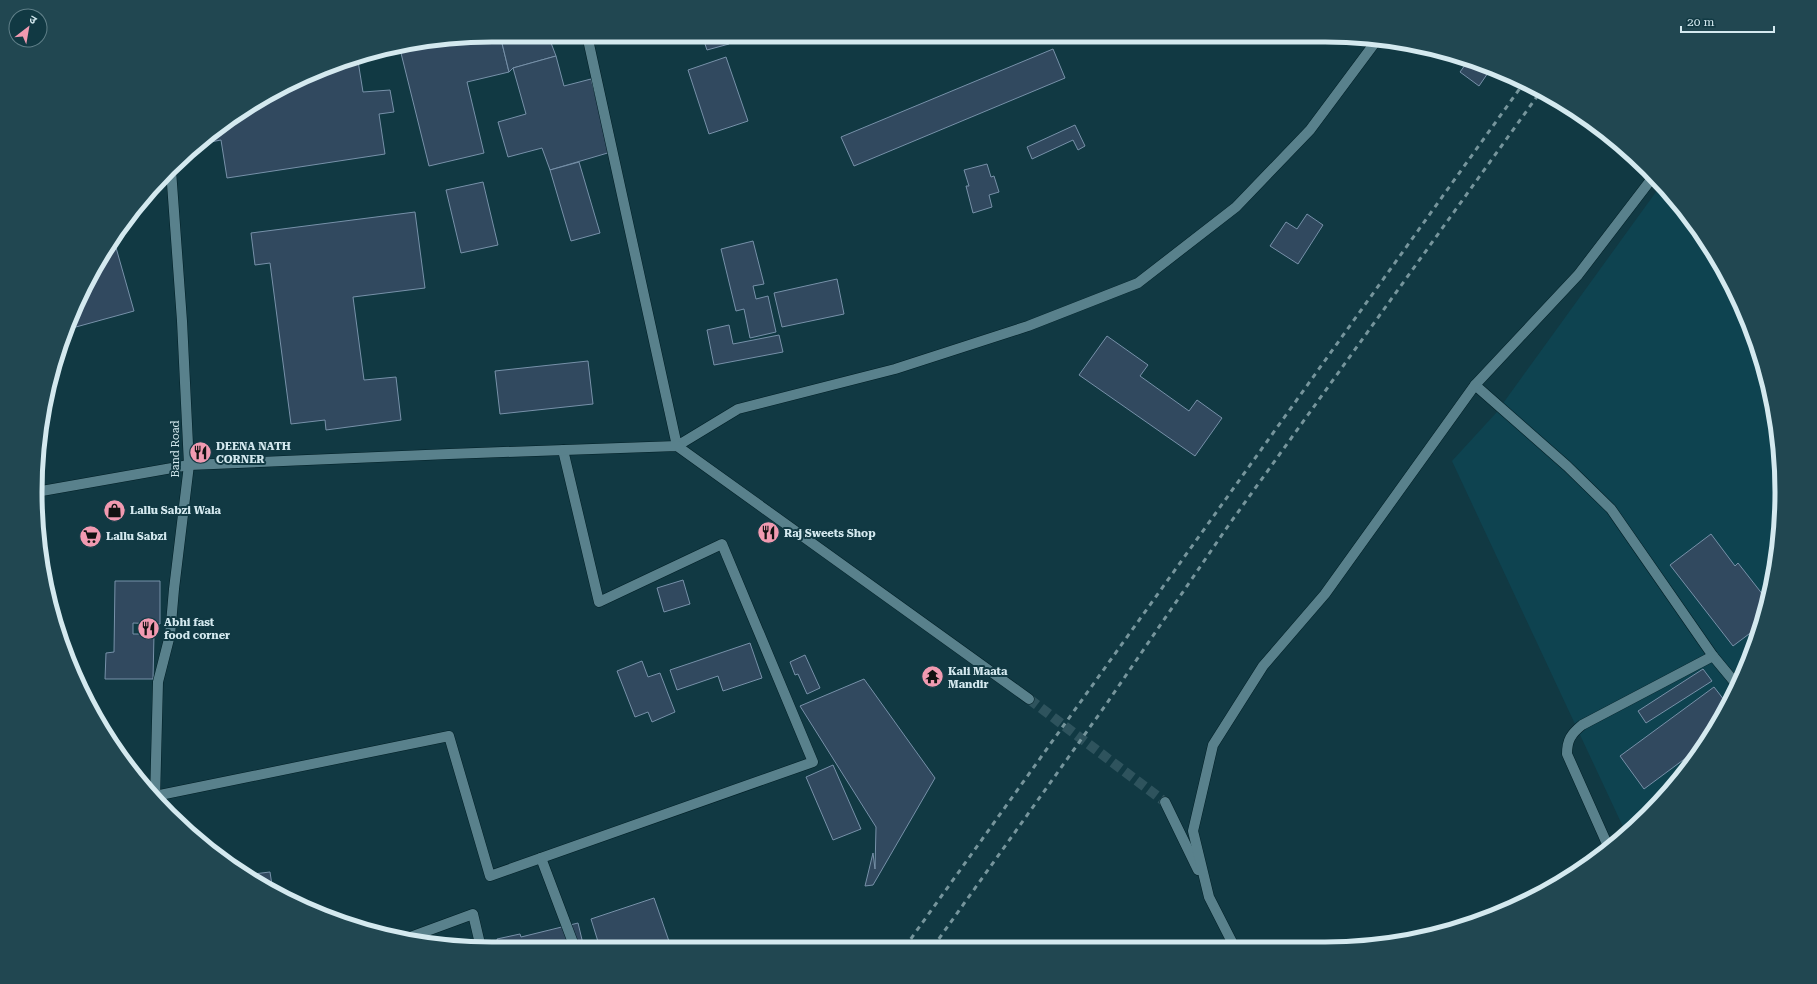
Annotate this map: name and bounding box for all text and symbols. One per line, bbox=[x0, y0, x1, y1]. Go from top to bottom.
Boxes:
north arrow bbox=[8, 8, 48, 48]
scale bar bbox=[1681, 8, 1774, 34]
text: उ bbox=[27, 13, 39, 27]
text: 20 m bbox=[1687, 15, 1714, 29]
street label: Band Road bbox=[169, 420, 182, 478]
restaurant icon: DEENA NATH CORNER bbox=[187, 439, 213, 465]
place label: DEENA NATH CORNER bbox=[216, 440, 291, 466]
shop icon: Lallu Sabzi Wala bbox=[102, 497, 128, 523]
place label: Lallu Sabzi Wala bbox=[130, 504, 222, 517]
restaurant icon: Raj Sweets Shop bbox=[755, 520, 781, 546]
supermarket icon: Lallu Sabzi bbox=[77, 523, 103, 549]
place label: Raj Sweets Shop bbox=[784, 527, 876, 540]
place label: Lallu Sabzi bbox=[106, 530, 167, 543]
restaurant icon: Abhi fast food corner bbox=[136, 615, 162, 641]
place label: Abhi fast food corner bbox=[164, 616, 230, 642]
temple icon: Kali Maata Mandir bbox=[920, 664, 946, 690]
place label: Kali Maata Mandir bbox=[948, 665, 1008, 691]

